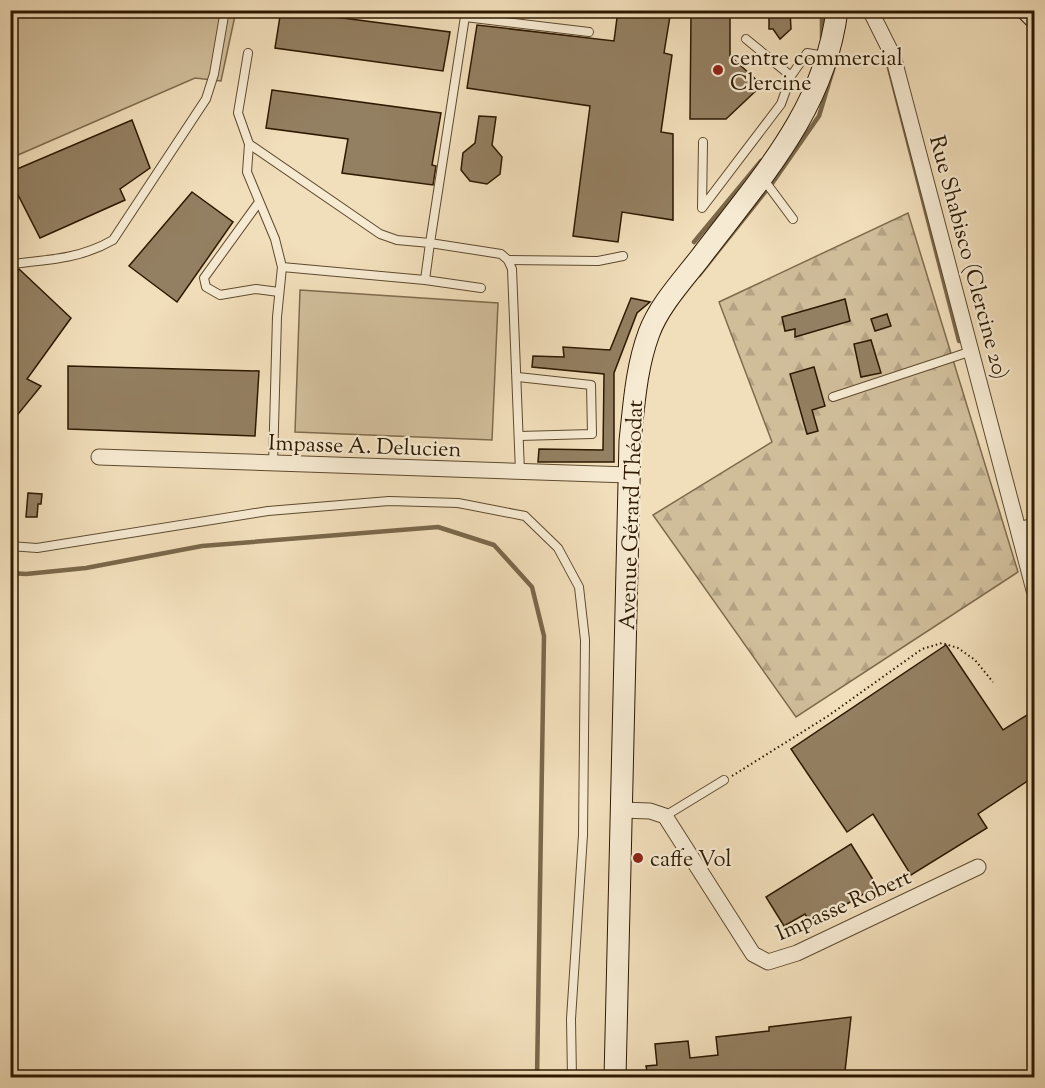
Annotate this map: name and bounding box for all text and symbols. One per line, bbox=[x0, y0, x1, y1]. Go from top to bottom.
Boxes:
place label: centre commercial Clercine bbox=[730, 44, 903, 101]
marker: centre commercial Clercine bbox=[711, 63, 725, 77]
street label: Rue Shabisco (Clercine 20) bbox=[919, 132, 1015, 383]
street label: Avenue Gérard Théodat bbox=[613, 399, 653, 631]
street label: Impasse A. Delucien bbox=[268, 429, 462, 467]
place label: caffe Vol bbox=[650, 845, 732, 877]
marker: caffe Vol bbox=[631, 851, 645, 865]
street label: Impasse Robert bbox=[772, 862, 917, 951]

